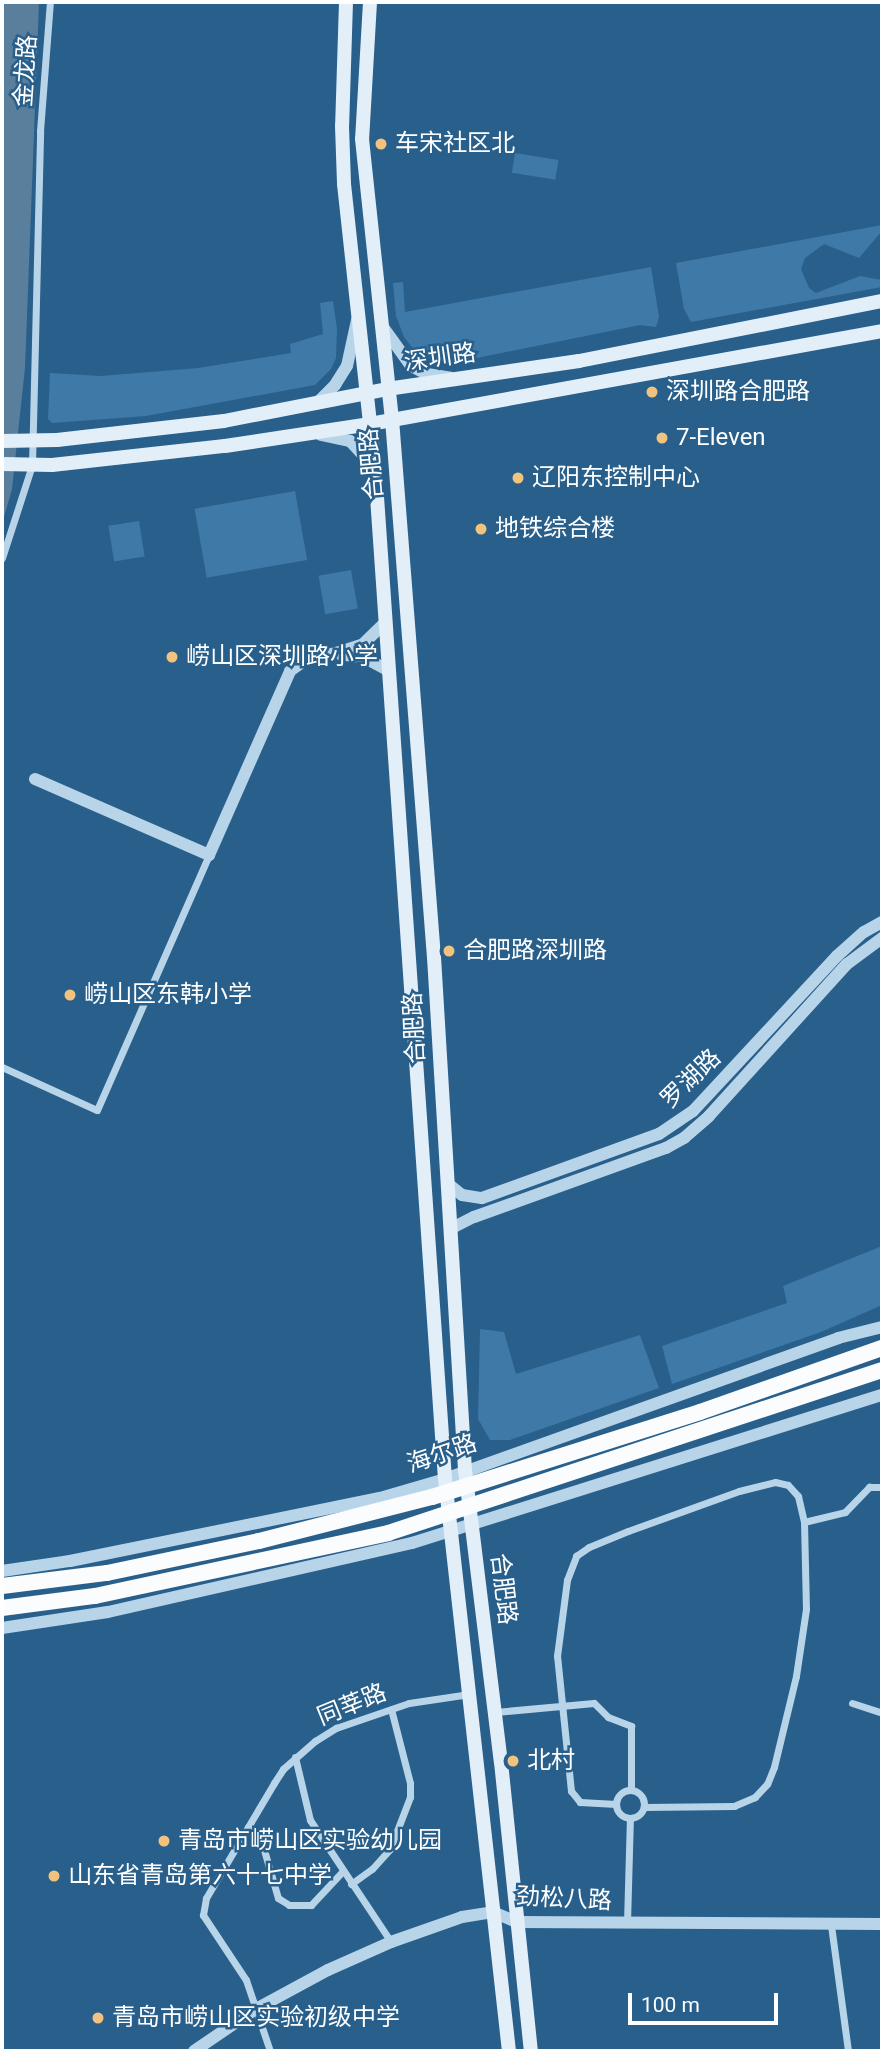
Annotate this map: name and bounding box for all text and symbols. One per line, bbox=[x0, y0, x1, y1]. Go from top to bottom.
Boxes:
street label: 金龙路 bbox=[9, 34, 43, 108]
place label: 车宋社区北 bbox=[395, 130, 515, 158]
marker: 车宋社区北 bbox=[373, 136, 389, 152]
street label: 深圳路 bbox=[402, 339, 478, 377]
place label: 深圳路合肥路 bbox=[666, 378, 810, 406]
marker: 深圳路合肥路 bbox=[644, 384, 660, 400]
place label: 7-Eleven bbox=[676, 424, 766, 452]
street label: 合肥路 bbox=[355, 427, 389, 501]
marker: 7-Eleven bbox=[654, 430, 670, 446]
place label: 辽阳东控制中心 bbox=[532, 464, 700, 492]
marker: 辽阳东控制中心 bbox=[510, 470, 526, 486]
place label: 地铁综合楼 bbox=[495, 515, 615, 543]
marker: 地铁综合楼 bbox=[473, 521, 489, 537]
place label: 崂山区深圳路小学 bbox=[186, 643, 378, 671]
marker: 崂山区深圳路小学 bbox=[164, 649, 180, 665]
place label: 合肥路深圳路 bbox=[463, 937, 607, 965]
marker: 合肥路深圳路 bbox=[441, 943, 457, 959]
place label: 崂山区东韩小学 bbox=[84, 981, 252, 1009]
marker: 崂山区东韩小学 bbox=[62, 987, 78, 1003]
street label: 合肥路 bbox=[399, 991, 431, 1065]
street label: 罗湖路 bbox=[655, 1044, 727, 1114]
street label: 海尔路 bbox=[403, 1429, 481, 1479]
street label: 合肥路 bbox=[484, 1552, 522, 1626]
street label: 同莘路 bbox=[313, 1678, 391, 1732]
place label: 北村 bbox=[527, 1747, 575, 1775]
marker: 北村 bbox=[505, 1753, 521, 1769]
place label: 青岛市崂山区实验幼儿园 bbox=[178, 1827, 442, 1855]
marker: 青岛市崂山区实验幼儿园 bbox=[156, 1833, 172, 1849]
place label: 山东省青岛第六十七中学 bbox=[68, 1862, 332, 1890]
marker: 山东省青岛第六十七中学 bbox=[46, 1868, 62, 1884]
street label: 劲松八路 bbox=[515, 1882, 613, 1916]
scale bar bbox=[632, 1980, 782, 2024]
text: 100 m bbox=[641, 1993, 700, 2017]
place label: 青岛市崂山区实验初级中学 bbox=[112, 2004, 400, 2032]
marker: 青岛市崂山区实验初级中学 bbox=[90, 2010, 106, 2026]

